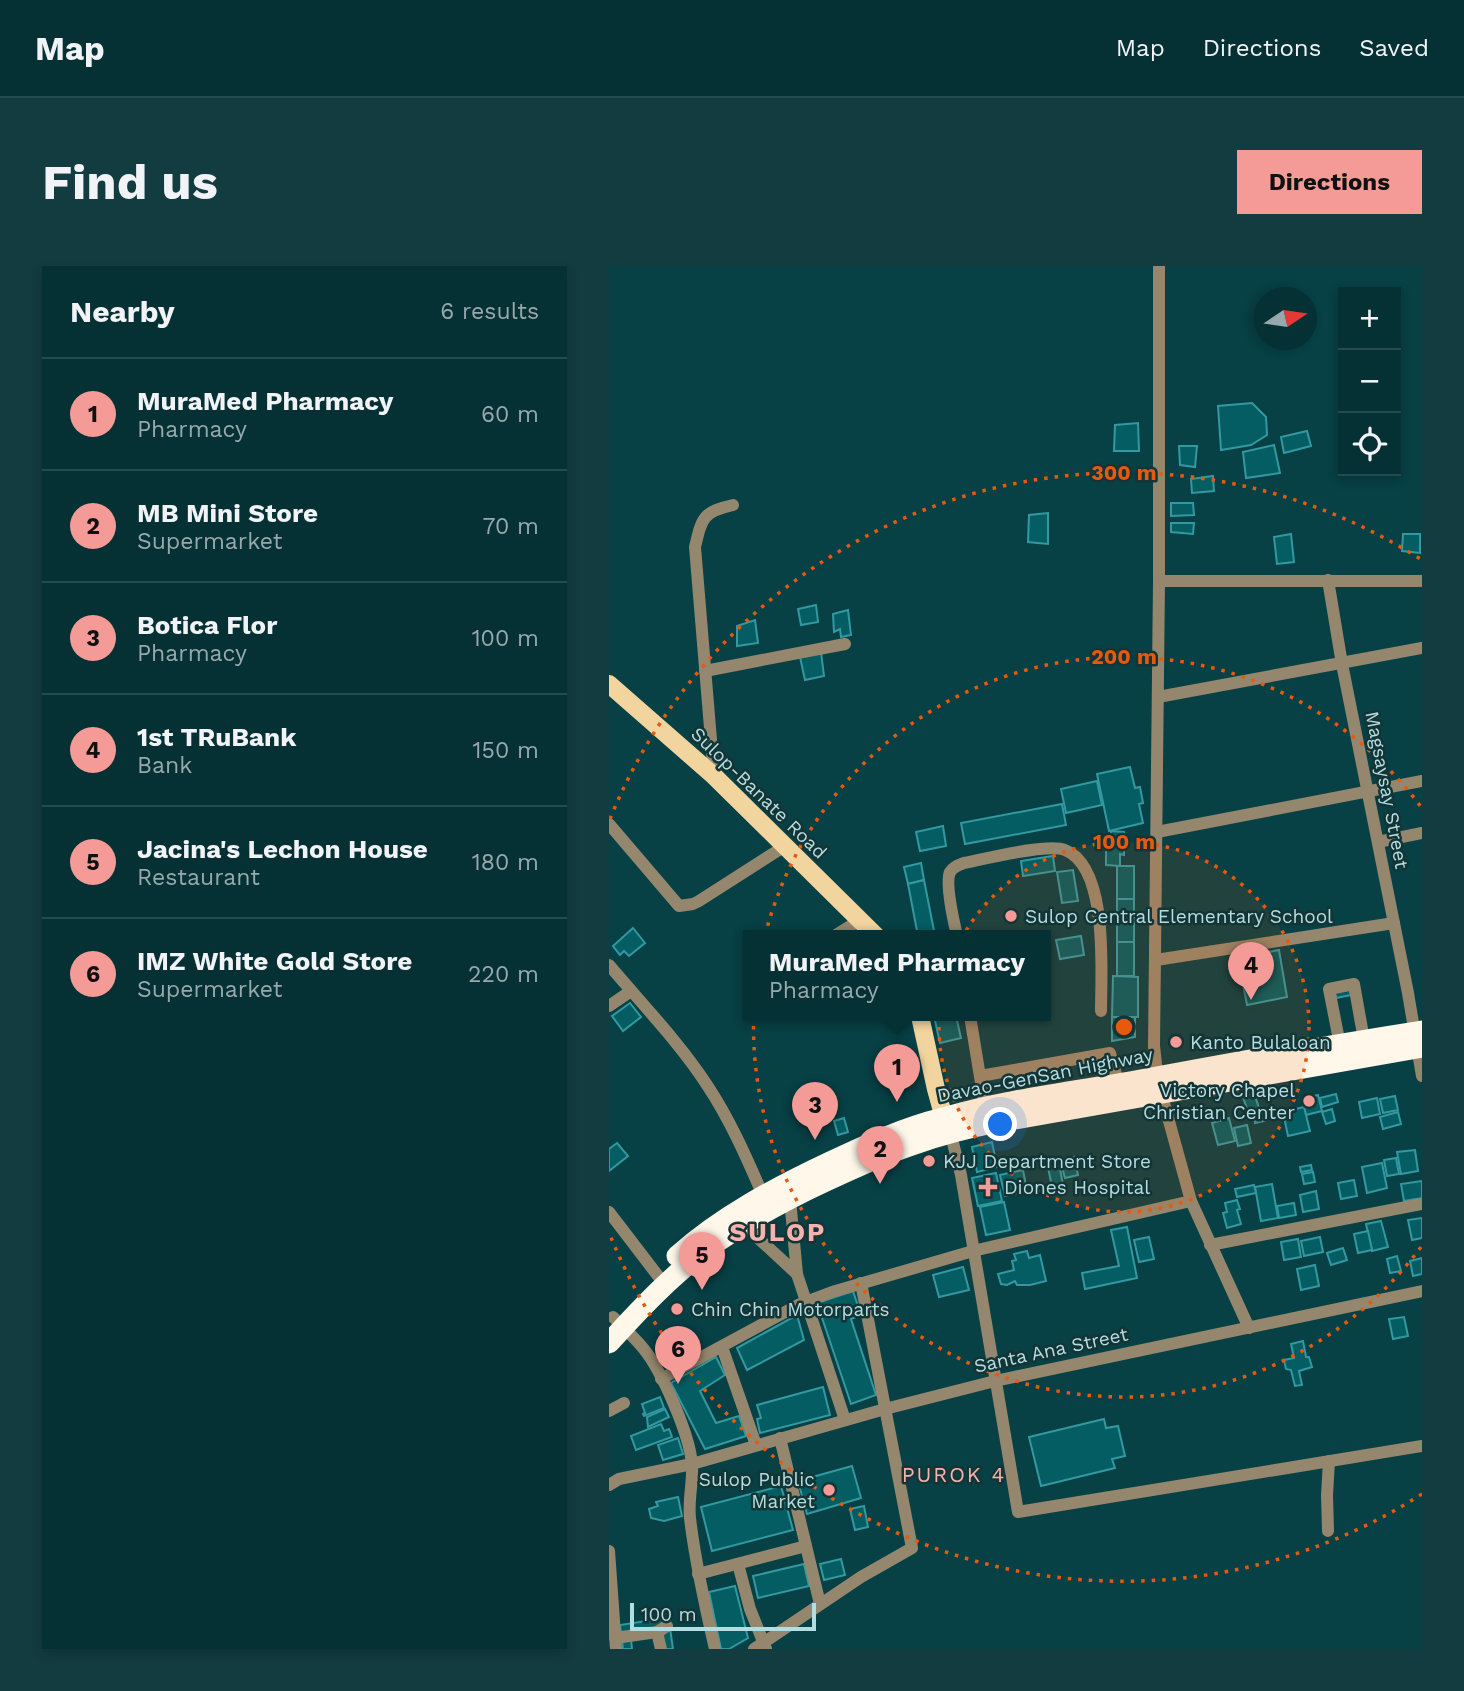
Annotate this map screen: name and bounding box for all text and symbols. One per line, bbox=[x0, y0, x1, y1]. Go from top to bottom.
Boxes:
text: Map bbox=[35, 29, 105, 68]
text: Map bbox=[1116, 34, 1165, 62]
text: Directions bbox=[1203, 34, 1321, 62]
text: Saved bbox=[1359, 34, 1429, 62]
button: Directions bbox=[1237, 150, 1422, 214]
text: Find us bbox=[42, 153, 218, 211]
north arrow bbox=[1254, 287, 1317, 350]
map controls bbox=[1338, 287, 1401, 476]
button: + bbox=[1338, 287, 1401, 350]
text: Nearby bbox=[70, 294, 175, 329]
text: 6 results bbox=[440, 298, 539, 325]
button: − bbox=[1338, 350, 1401, 413]
text: MuraMed Pharmacy bbox=[137, 386, 393, 416]
text: 1 bbox=[88, 401, 98, 428]
text: 60 m bbox=[481, 401, 539, 428]
button: locate bbox=[1338, 413, 1401, 476]
text: Pharmacy bbox=[137, 416, 247, 443]
text: 300 m bbox=[1091, 460, 1157, 485]
text: MB Mini Store bbox=[137, 498, 318, 528]
text: 2 bbox=[86, 513, 100, 540]
text: 70 m bbox=[482, 513, 539, 540]
text: Supermarket bbox=[137, 528, 282, 555]
text: Botica Flor bbox=[137, 610, 277, 640]
text: 3 bbox=[86, 625, 100, 652]
text: 100 m bbox=[472, 625, 539, 652]
text: Pharmacy bbox=[137, 640, 247, 667]
text: 200 m bbox=[1091, 644, 1157, 669]
street label: Magsaysay Street bbox=[1360, 709, 1414, 871]
text: 1st TRuBank bbox=[137, 722, 296, 752]
street label: Sulop-Banate Road bbox=[686, 722, 832, 864]
text: 4 bbox=[86, 737, 100, 764]
text: 150 m bbox=[473, 737, 539, 764]
text: Bank bbox=[137, 752, 192, 779]
text: 100 m bbox=[1093, 829, 1155, 854]
text: Jacina's Lechon House bbox=[137, 834, 428, 864]
text: 5 bbox=[86, 849, 100, 876]
text: 180 m bbox=[472, 849, 539, 876]
text: Restaurant bbox=[137, 864, 260, 891]
place label: Sulop Central Elementary School bbox=[1025, 905, 1333, 928]
marker: Sulop Central Elementary School bbox=[1003, 908, 1019, 924]
popup bbox=[743, 930, 1051, 1021]
pin: 4 bbox=[1228, 942, 1274, 1000]
text: IMZ White Gold Store bbox=[137, 946, 412, 976]
text: MuraMed Pharmacy bbox=[769, 947, 1025, 977]
text: 6 bbox=[86, 961, 100, 988]
text: 220 m bbox=[468, 961, 539, 988]
text: Supermarket bbox=[137, 976, 282, 1003]
text: Pharmacy bbox=[769, 977, 879, 1004]
centre of rings bbox=[1112, 1015, 1136, 1039]
place label: Kanto Bulaloan bbox=[1190, 1031, 1331, 1054]
marker: Kanto Bulaloan bbox=[1168, 1034, 1184, 1050]
street label: Davao-GenSan Highway bbox=[935, 1043, 1155, 1107]
pin: 1 bbox=[874, 1044, 920, 1102]
place label: Victory Chapel Christian Center bbox=[1143, 1079, 1295, 1124]
pin: 3 bbox=[792, 1082, 838, 1140]
marker: Victory Chapel Christian Center bbox=[1301, 1093, 1317, 1109]
your location bbox=[983, 1107, 1017, 1141]
pin: 2 bbox=[857, 1126, 903, 1184]
place label: KJJ Department Store bbox=[943, 1150, 1151, 1173]
marker: KJJ Department Store bbox=[921, 1153, 937, 1169]
place label: Diones Hospital bbox=[1004, 1176, 1150, 1199]
marker: Diones Hospital bbox=[978, 1177, 998, 1197]
district label: SULOP bbox=[730, 1217, 826, 1247]
pin: 5 bbox=[679, 1232, 725, 1290]
place label: Chin Chin Motorparts bbox=[691, 1298, 889, 1321]
marker: Chin Chin Motorparts bbox=[669, 1301, 685, 1317]
street label: Santa Ana Street bbox=[972, 1322, 1130, 1378]
pin: 6 bbox=[655, 1326, 701, 1384]
district label: PUROK 4 bbox=[902, 1462, 1006, 1487]
place label: Sulop Public Market bbox=[699, 1468, 815, 1513]
marker: Sulop Public Market bbox=[821, 1482, 837, 1498]
scale bar bbox=[630, 1600, 815, 1632]
text: 100 m bbox=[641, 1603, 697, 1626]

